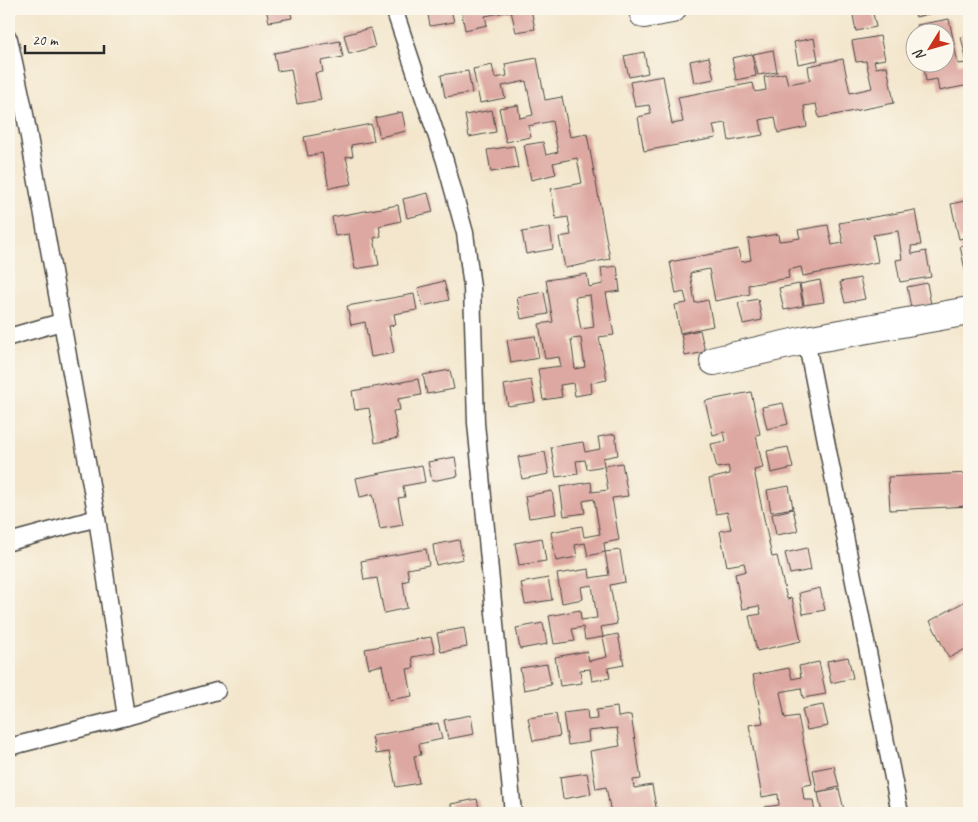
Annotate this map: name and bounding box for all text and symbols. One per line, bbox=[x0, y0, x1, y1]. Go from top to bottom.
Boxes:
scale bar bbox=[25, 22, 104, 54]
north arrow bbox=[906, 22, 956, 72]
text: 20 m bbox=[32, 31, 59, 50]
text: N bbox=[909, 45, 929, 64]

